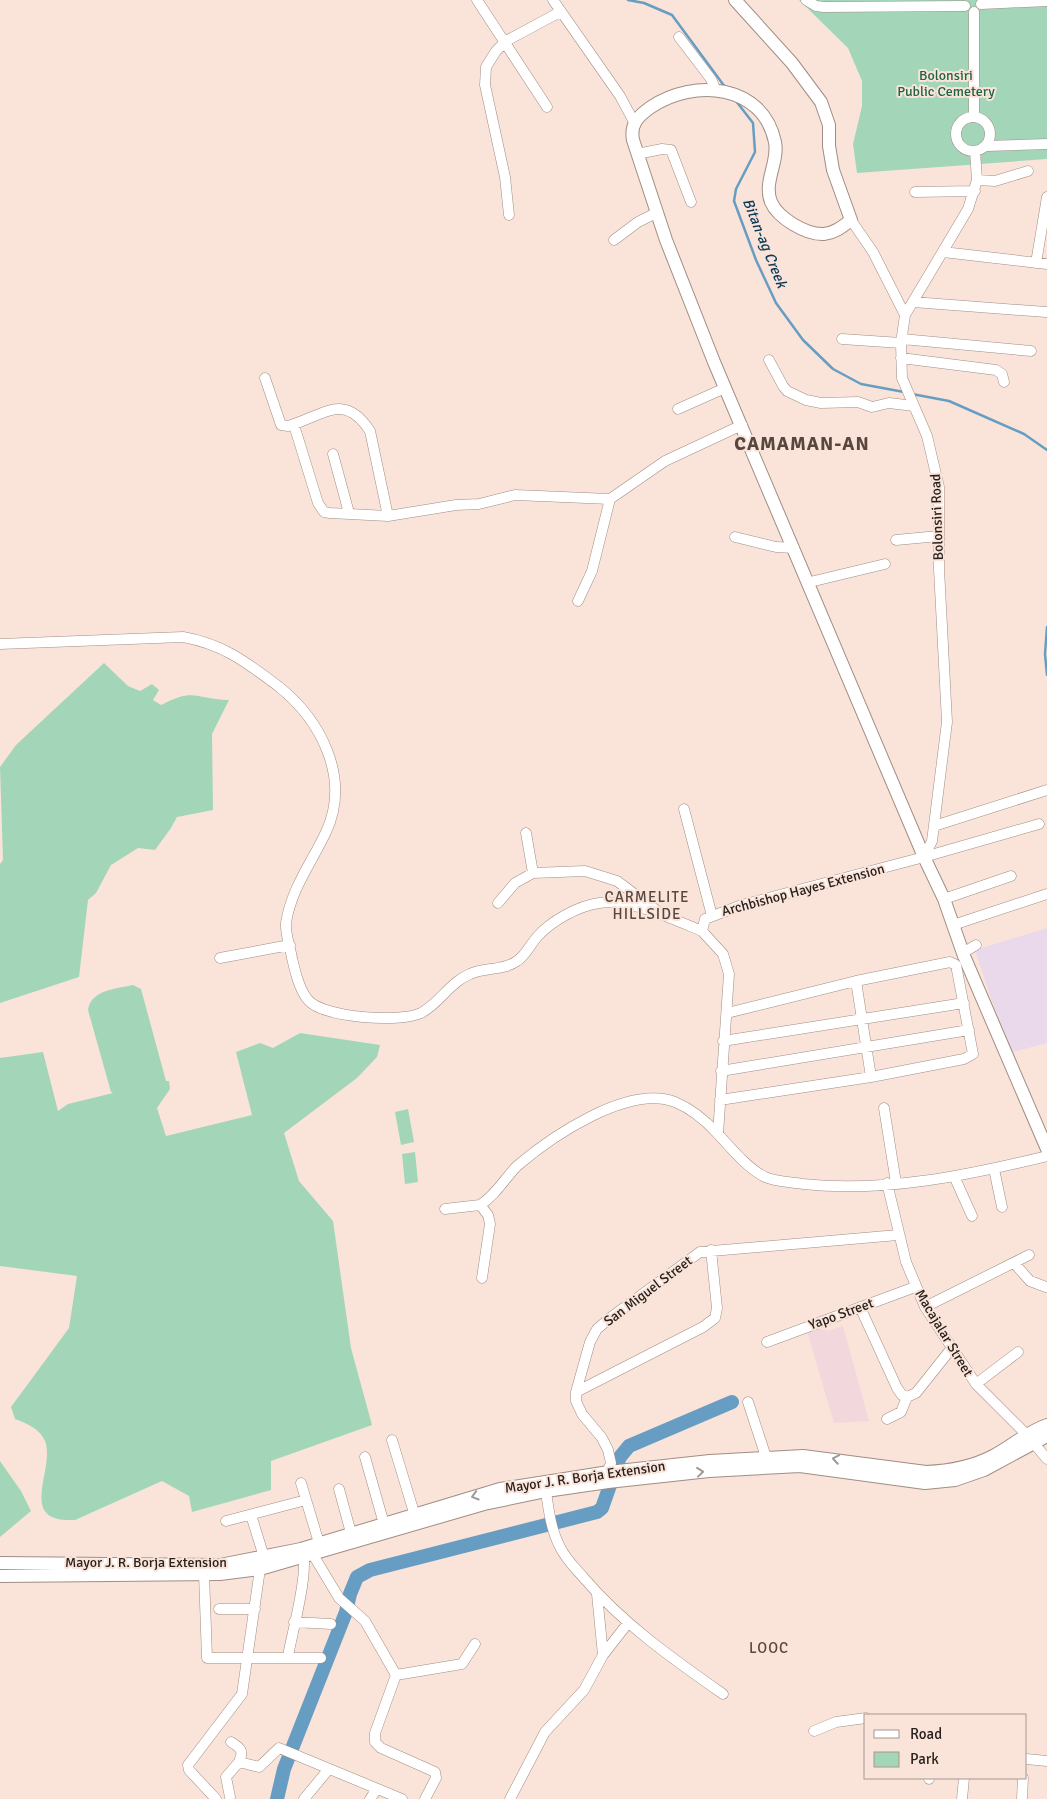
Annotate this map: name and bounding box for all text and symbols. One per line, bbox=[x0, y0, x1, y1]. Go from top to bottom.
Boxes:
park label: Bolonsiri Public Cemetery bbox=[897, 67, 995, 100]
water label: Bitan-ag Creek bbox=[739, 196, 792, 292]
district label: CAMAMAN-AN bbox=[734, 432, 870, 456]
street label: Bolonsiri Road bbox=[927, 473, 947, 561]
street label: Archbishop Hayes Extension bbox=[720, 860, 886, 920]
district label: CARMELITE HILLSIDE bbox=[605, 888, 689, 923]
street label: San Miguel Street bbox=[600, 1252, 696, 1330]
street label: Macajalar Street bbox=[911, 1286, 977, 1380]
street label: Yapo Street bbox=[806, 1294, 876, 1334]
one-way arrow bbox=[831, 1455, 840, 1465]
street label: Mayor J. R. Borja Extension bbox=[504, 1457, 666, 1497]
one-way arrow bbox=[696, 1467, 704, 1478]
one-way arrow bbox=[471, 1490, 479, 1500]
street label: Mayor J. R. Borja Extension bbox=[65, 1554, 227, 1571]
district label: LOOC bbox=[749, 1639, 789, 1657]
legend bbox=[864, 1714, 1027, 1779]
text: Road bbox=[910, 1725, 942, 1743]
text: Park bbox=[910, 1750, 939, 1768]

